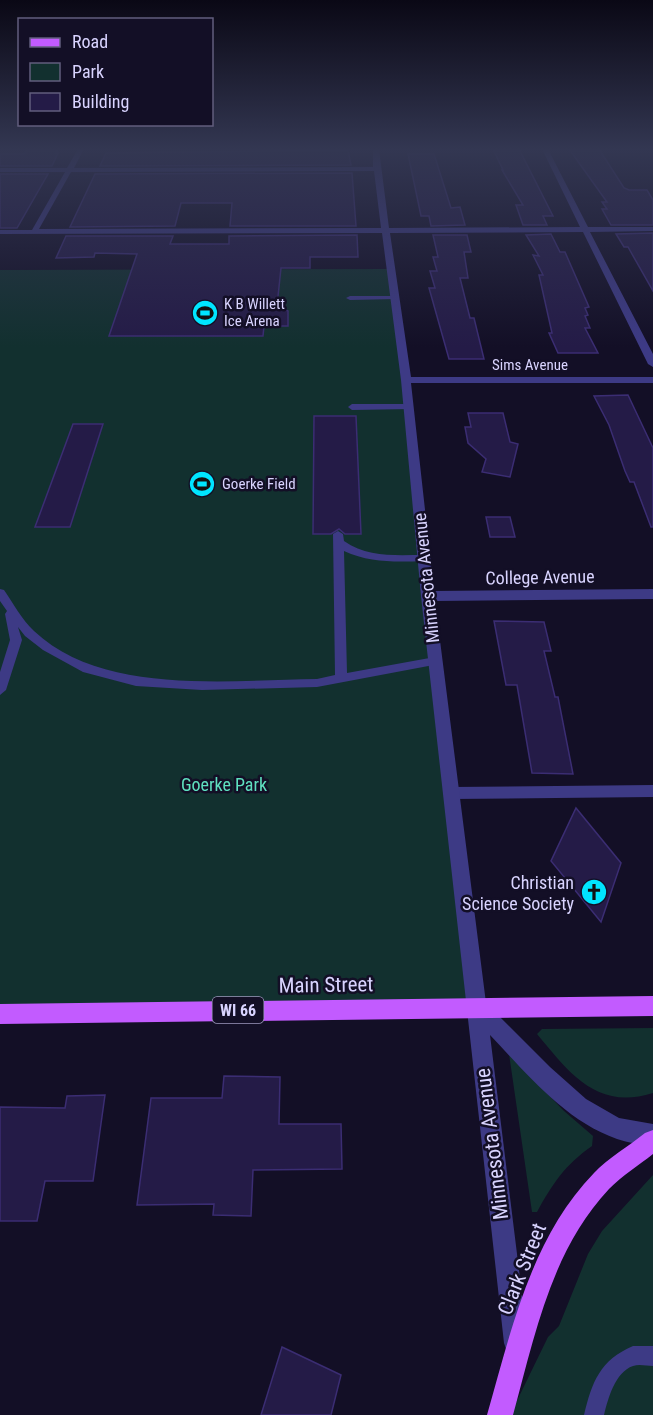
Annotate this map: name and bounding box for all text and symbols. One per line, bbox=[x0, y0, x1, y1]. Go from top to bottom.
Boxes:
legend bbox=[18, 18, 213, 126]
text: Road bbox=[72, 31, 108, 52]
text: Park bbox=[72, 61, 104, 82]
text: Building bbox=[72, 91, 129, 112]
place label: K B Willett Ice Arena bbox=[224, 295, 285, 330]
sports icon: K B Willett Ice Arena bbox=[190, 298, 220, 328]
street label: Sims Avenue bbox=[492, 356, 568, 374]
sports icon: Goerke Field bbox=[187, 469, 217, 499]
place label: Goerke Field bbox=[222, 475, 296, 493]
street label: Minnesota Avenue bbox=[409, 512, 443, 644]
street label: College Avenue bbox=[485, 566, 595, 588]
park label: Goerke Park bbox=[181, 774, 267, 795]
place label: Christian Science Society bbox=[462, 872, 574, 914]
church icon: Christian Science Society bbox=[579, 877, 609, 907]
street label: Main Street bbox=[278, 972, 374, 998]
road number: WI 66 bbox=[212, 997, 264, 1023]
street label: Minnesota Avenue bbox=[471, 1067, 513, 1221]
street label: Clark Street bbox=[493, 1220, 551, 1318]

